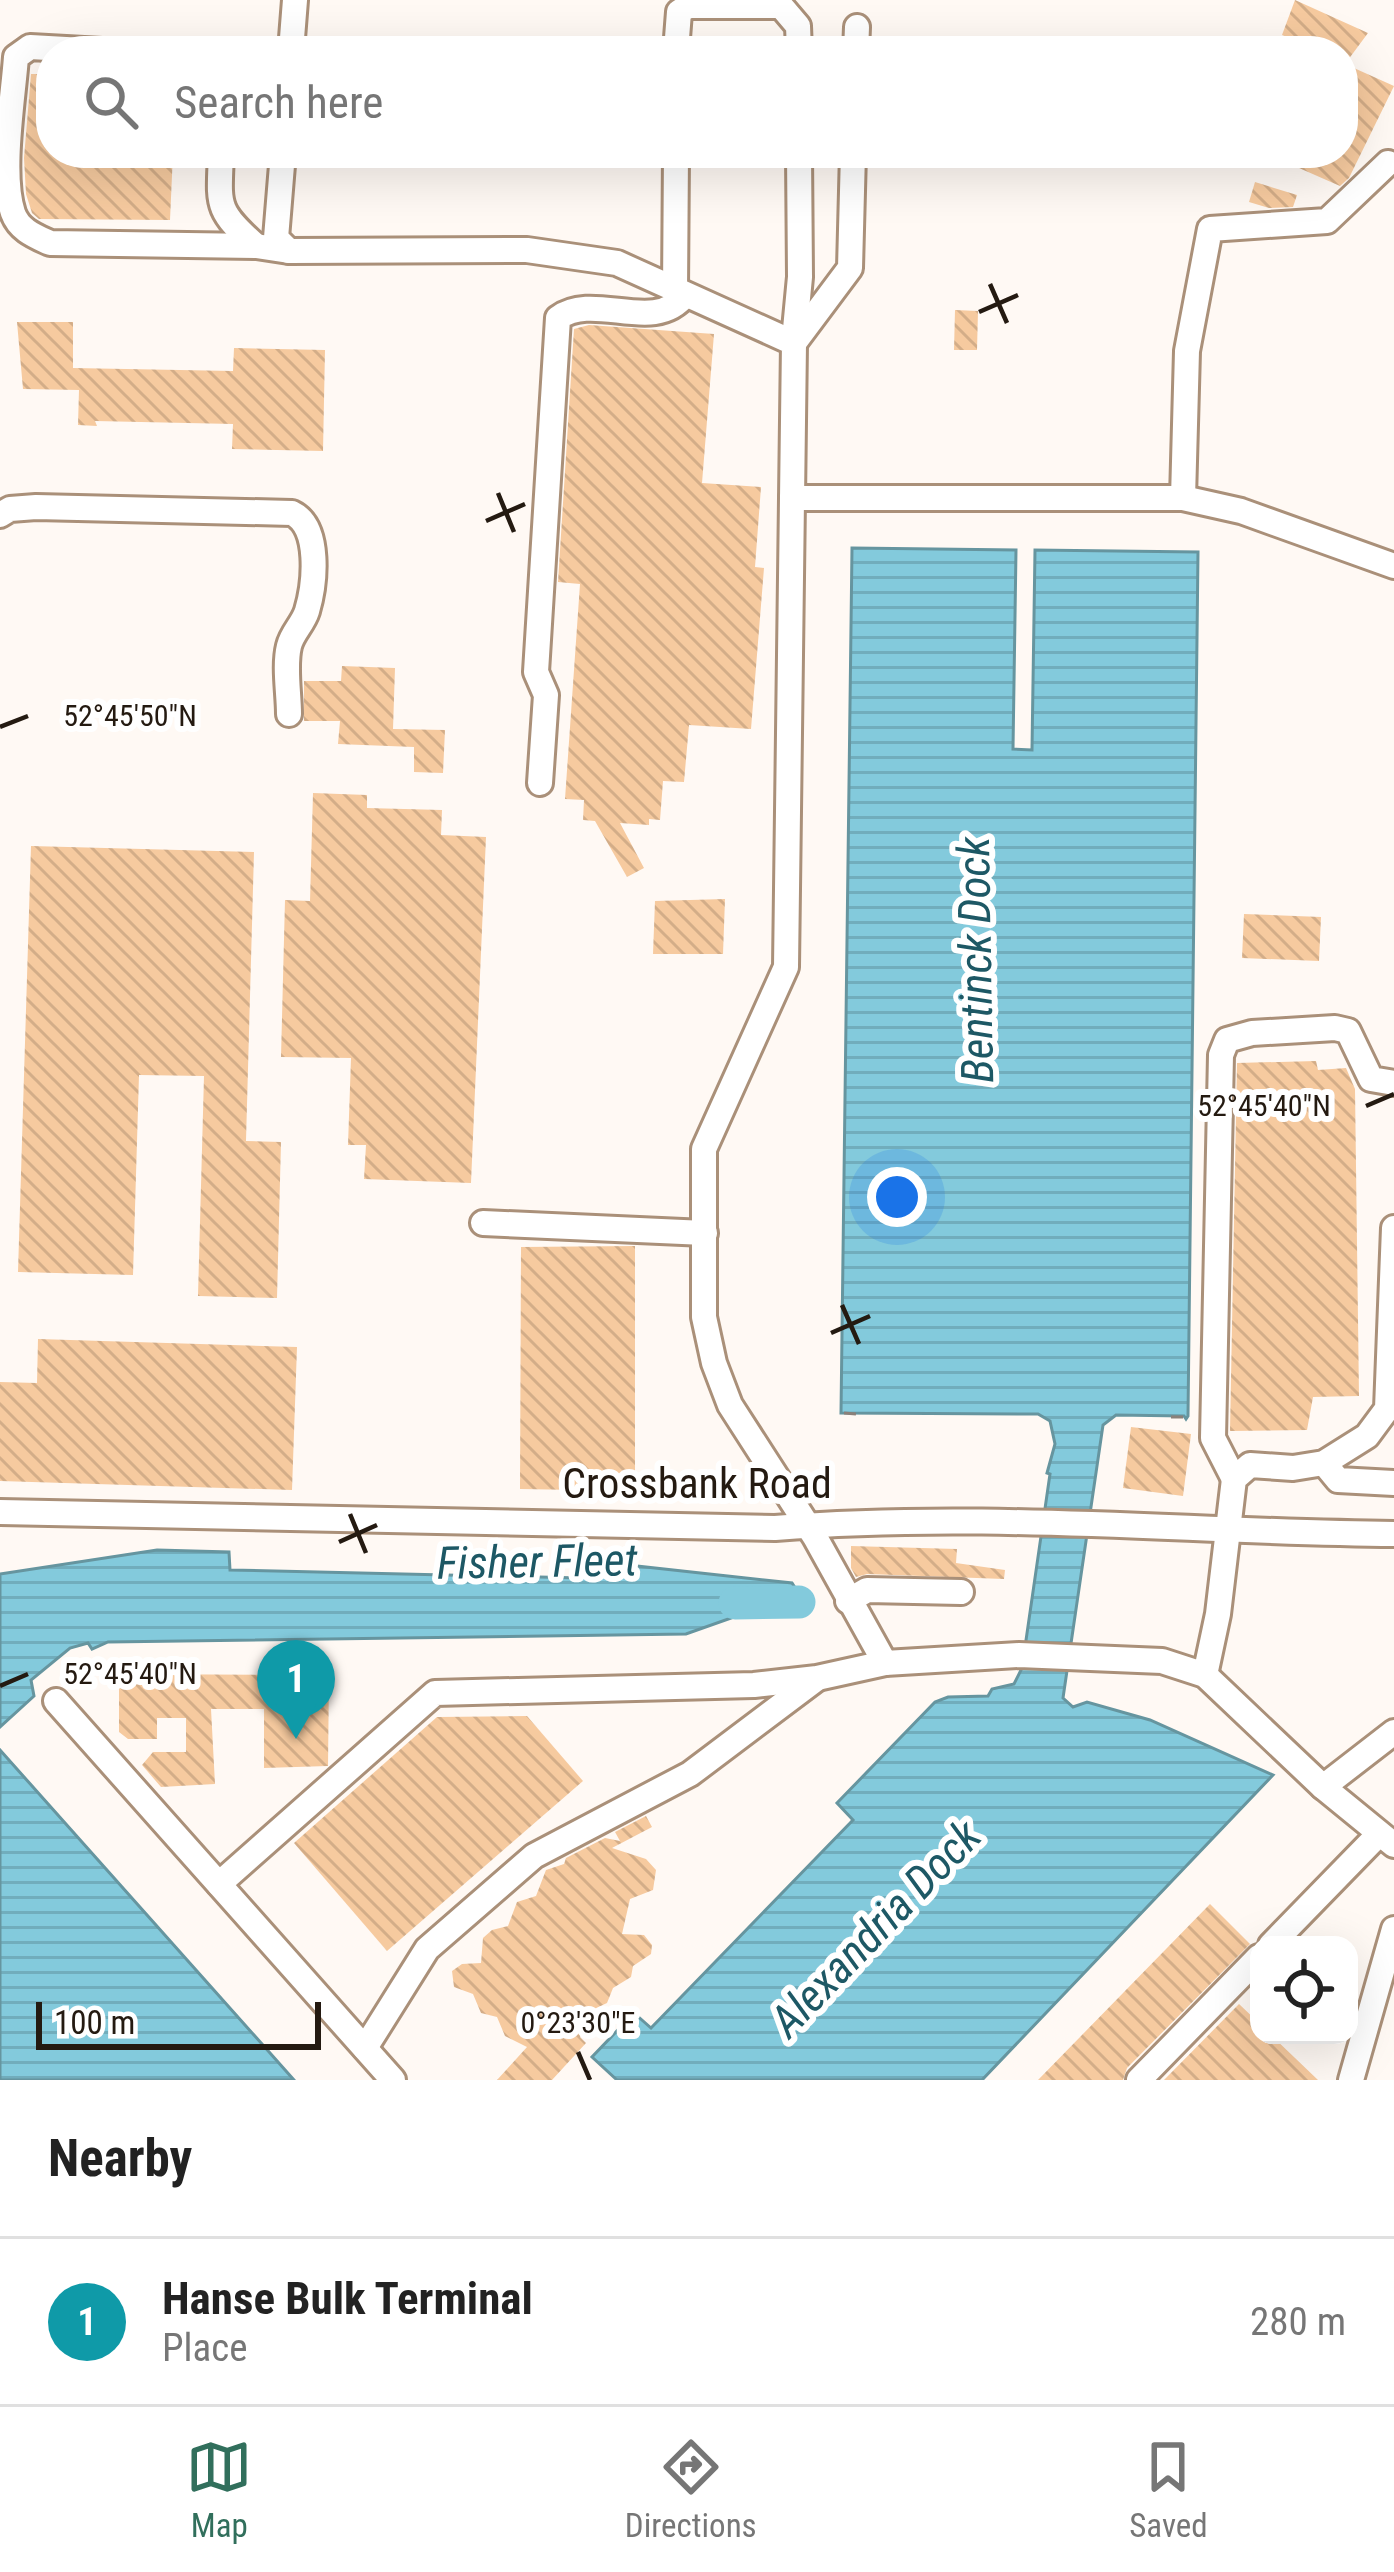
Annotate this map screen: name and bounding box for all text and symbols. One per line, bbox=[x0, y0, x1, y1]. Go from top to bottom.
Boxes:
search box bbox=[36, 36, 1358, 168]
icon: search bbox=[78, 69, 144, 135]
text: Search here bbox=[174, 76, 383, 129]
text: 52°45'50"N bbox=[63, 698, 197, 733]
water label: Bentinck Dock bbox=[947, 835, 1004, 1084]
text: 52°45'40"N bbox=[1197, 1088, 1331, 1123]
your location bbox=[867, 1167, 927, 1227]
street label: Crossbank Road bbox=[562, 1459, 832, 1508]
water label: Fisher Fleet bbox=[436, 1533, 639, 1590]
pin: 1 bbox=[257, 1640, 335, 1739]
text: 52°45'40"N bbox=[63, 1656, 197, 1691]
water label: Alexandria Dock bbox=[758, 1808, 992, 2049]
map controls bbox=[1250, 1936, 1358, 2044]
button: locate bbox=[1250, 1936, 1358, 2044]
scale bar bbox=[36, 1996, 321, 2049]
text: 100 m bbox=[54, 2003, 135, 2042]
text: 0°23'30"E bbox=[520, 2005, 636, 2040]
text: Nearby bbox=[48, 2129, 192, 2188]
text: Hanse Bulk Terminal bbox=[162, 2272, 533, 2325]
text: 1 bbox=[77, 2299, 97, 2345]
text: 280 m bbox=[1250, 2299, 1346, 2345]
text: Place bbox=[162, 2325, 248, 2371]
tab: Map bbox=[186, 2434, 252, 2545]
tab: Directions bbox=[625, 2434, 757, 2545]
tab: Saved bbox=[1129, 2434, 1208, 2545]

